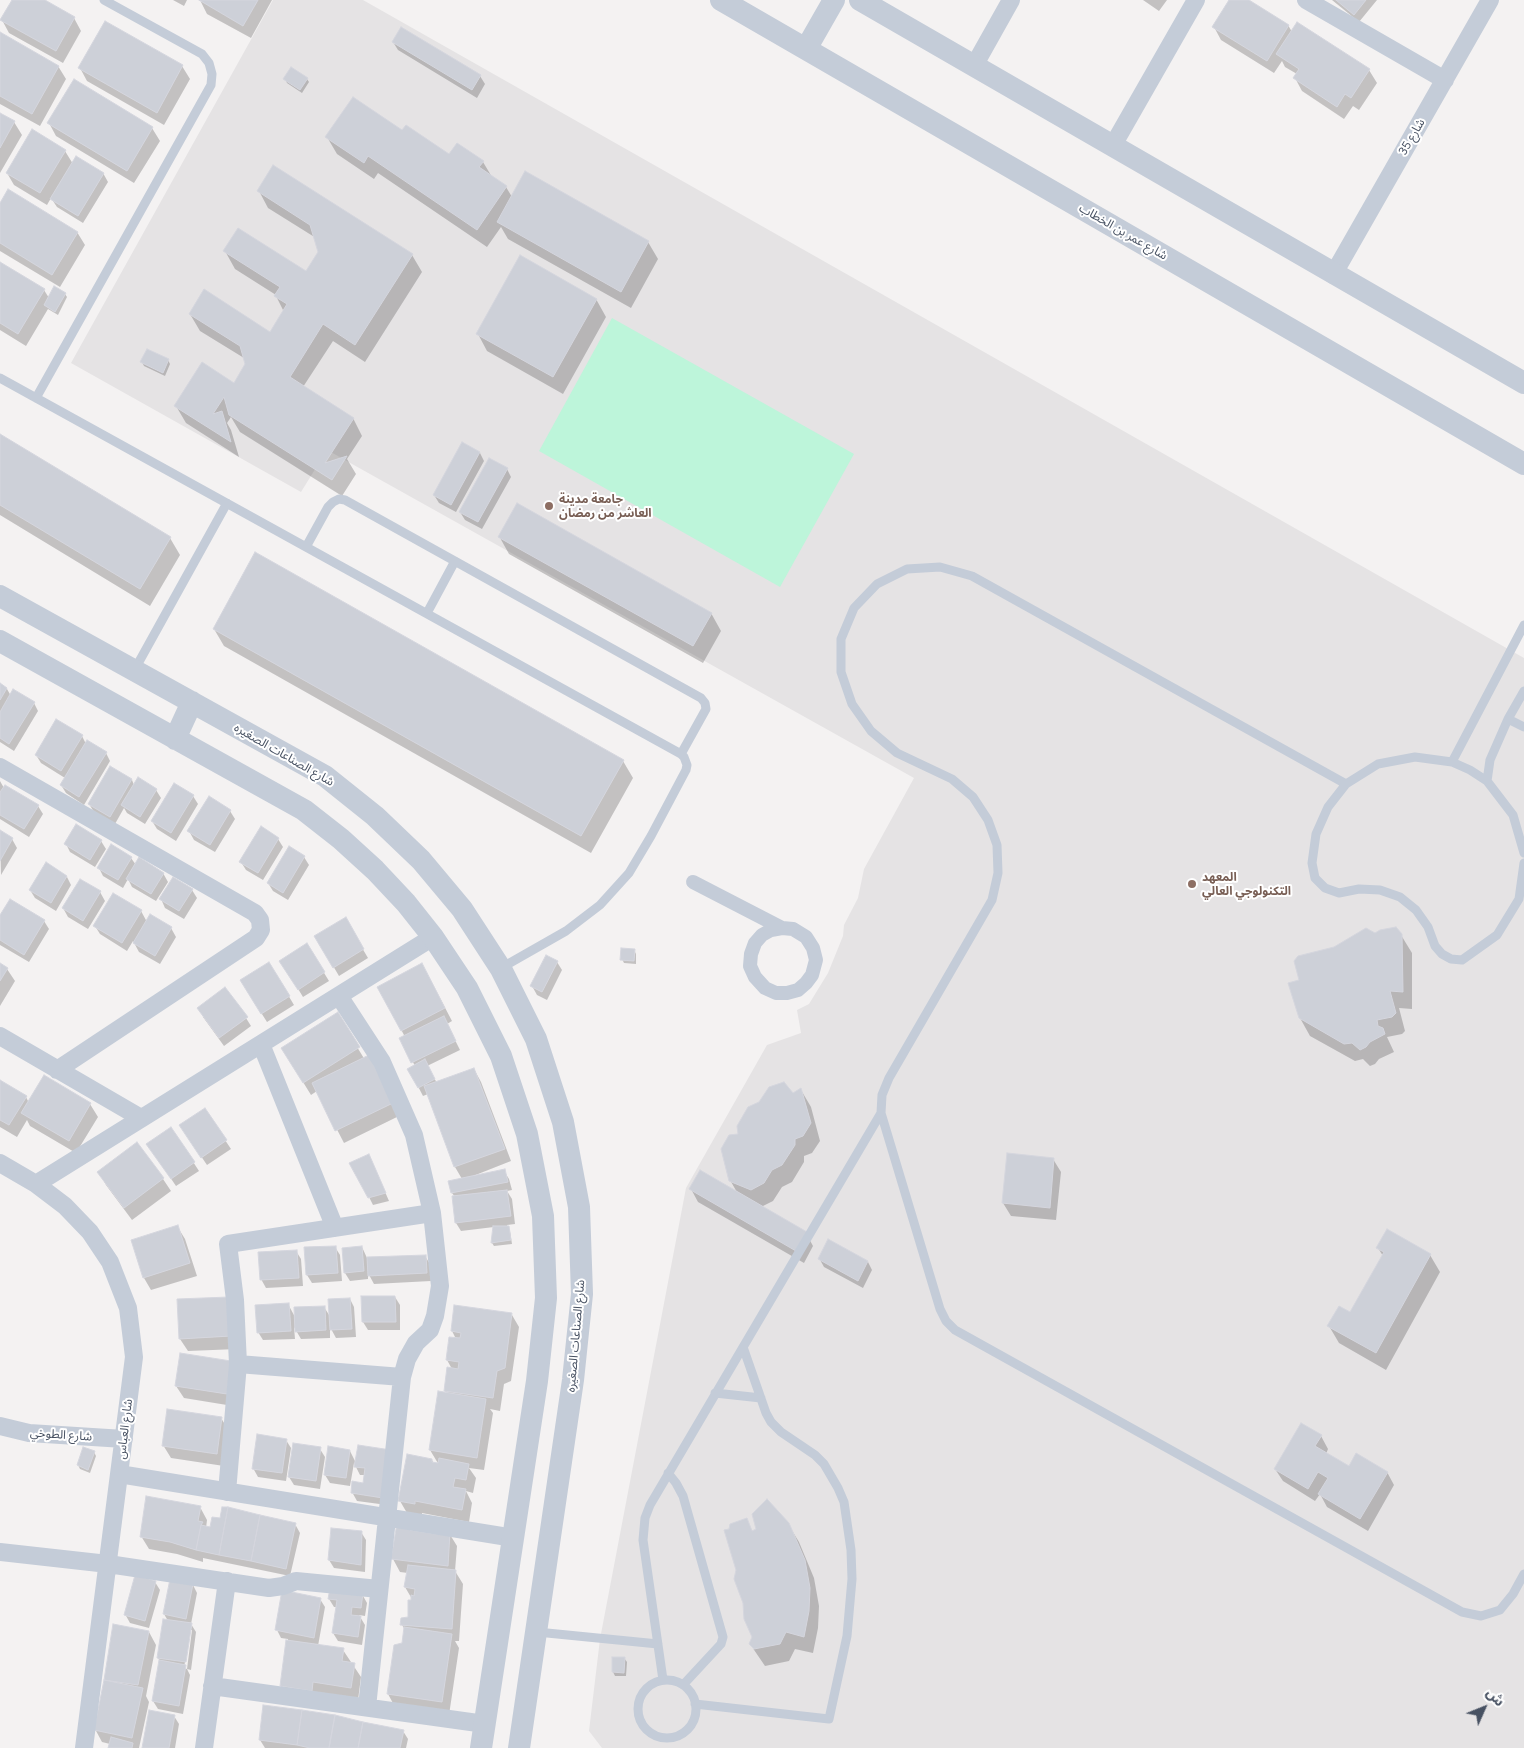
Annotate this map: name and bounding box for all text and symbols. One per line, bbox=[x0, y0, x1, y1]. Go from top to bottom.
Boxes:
street label: شارع 35 bbox=[1396, 116, 1428, 158]
street label: شارع عمر بن الخطاب bbox=[1076, 201, 1170, 263]
place label: جامعة مدينة العاشر من رمضان bbox=[559, 492, 652, 520]
marker: جامعة مدينة العاشر من رمضان bbox=[543, 500, 555, 512]
street label: شارع الصناعات الصغيره bbox=[231, 721, 337, 789]
place label: المعهد التكنولوجي العالي bbox=[1202, 870, 1291, 898]
marker: المعهد التكنولوجي العالي bbox=[1186, 878, 1198, 890]
street label: شارع الصناعات الصغيره bbox=[564, 1279, 588, 1393]
street label: شارع العباس bbox=[114, 1398, 136, 1460]
street label: شارع الطوخي bbox=[29, 1426, 93, 1444]
north arrow bbox=[1459, 1683, 1509, 1733]
text: ش bbox=[1482, 1684, 1508, 1710]

